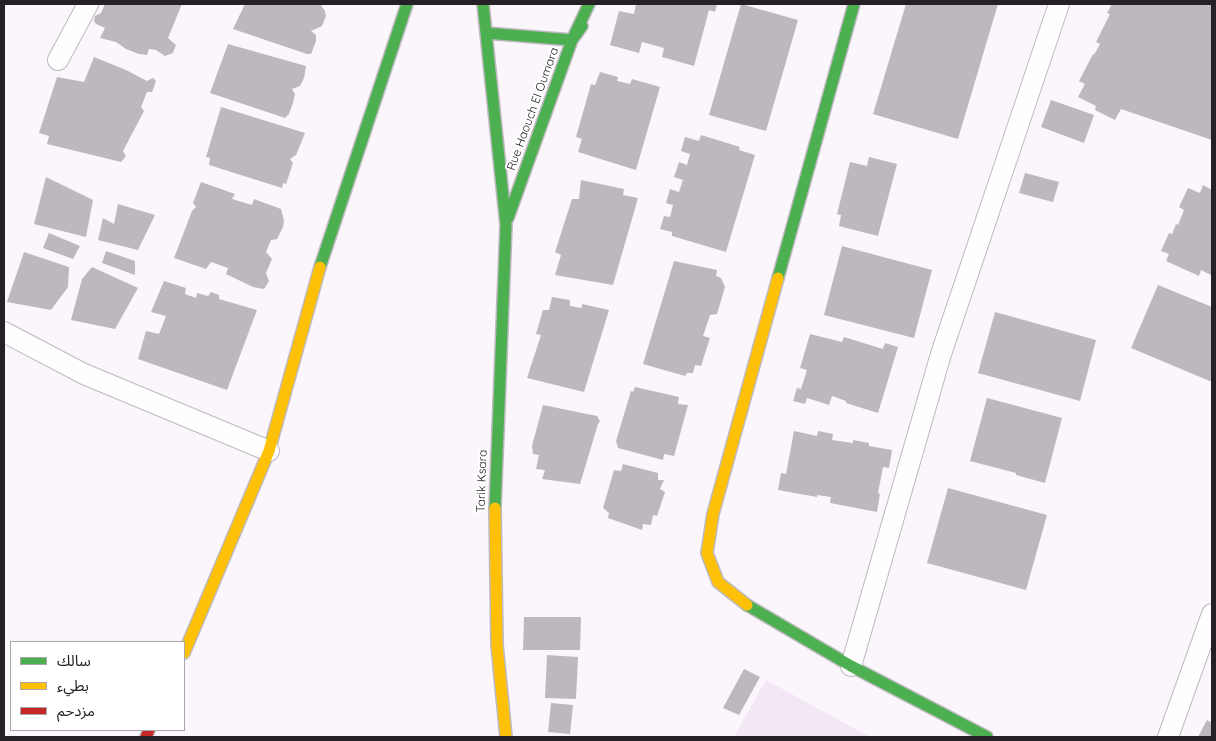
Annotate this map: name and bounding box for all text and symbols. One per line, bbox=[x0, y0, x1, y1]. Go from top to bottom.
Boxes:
street label: Rue Haouch El Oumara bbox=[504, 45, 562, 173]
street label: Tarik Ksara bbox=[474, 449, 490, 513]
legend bbox=[10, 641, 185, 731]
text: سالك bbox=[57, 651, 91, 670]
text: بطيء bbox=[57, 676, 89, 695]
text: مزدحم bbox=[57, 701, 95, 720]

